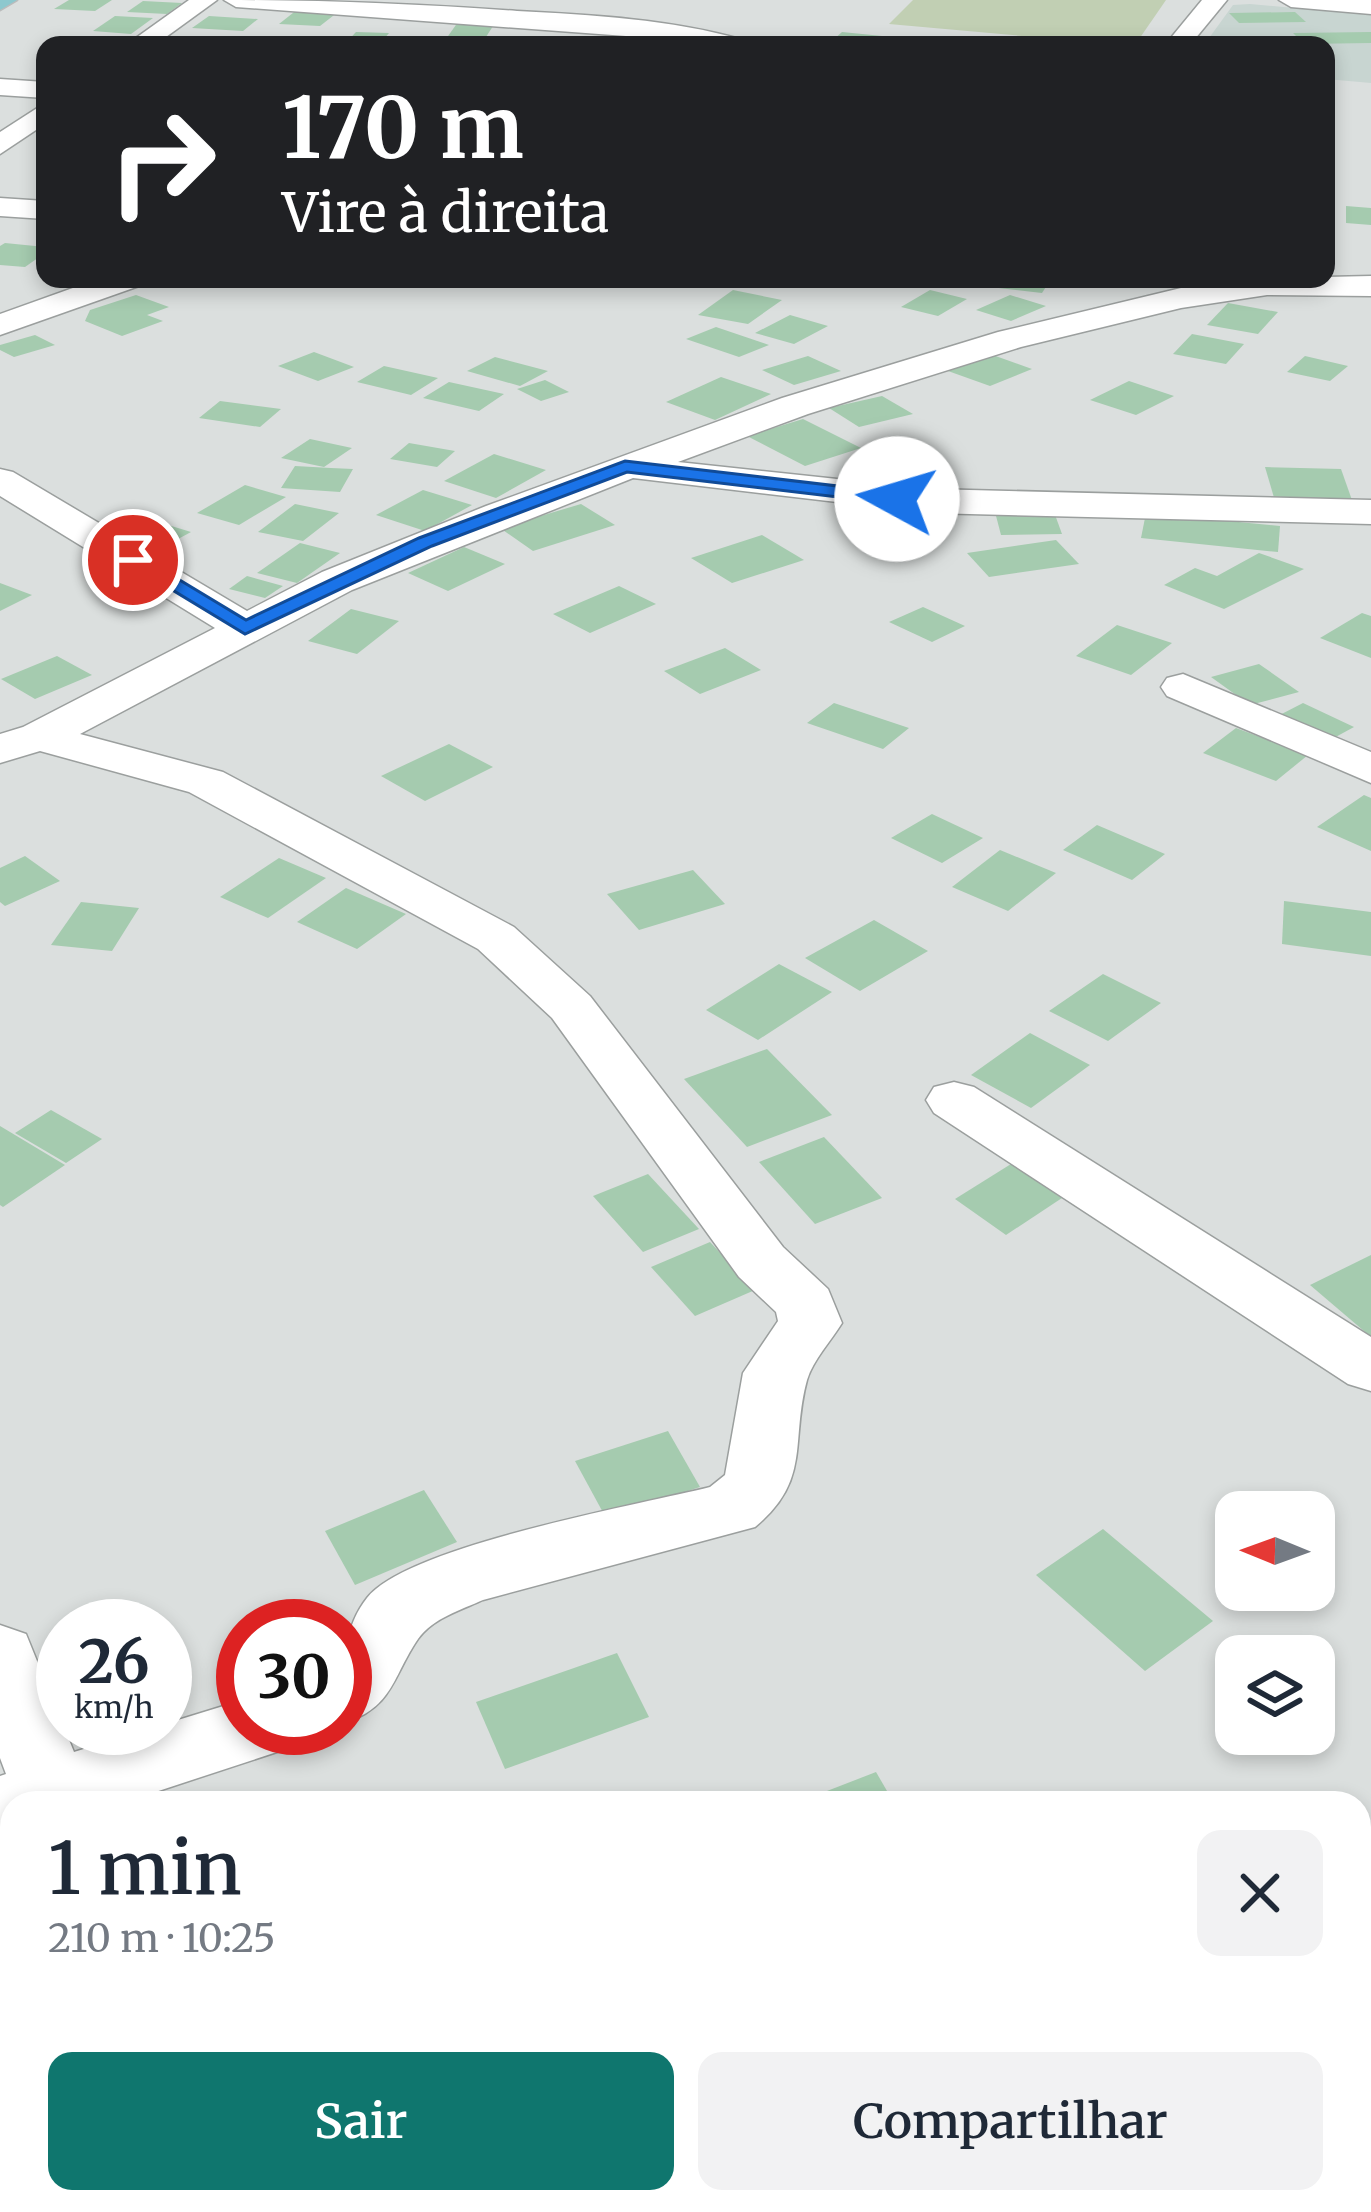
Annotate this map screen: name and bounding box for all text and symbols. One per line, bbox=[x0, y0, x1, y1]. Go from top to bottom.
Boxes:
text: 170 m bbox=[282, 75, 524, 181]
icon: right bbox=[84, 84, 240, 240]
text: Vire à direita bbox=[282, 179, 609, 247]
position arrow bbox=[834, 436, 960, 562]
pin bbox=[82, 509, 184, 611]
icon: arrive bbox=[100, 527, 166, 593]
north arrow bbox=[1215, 1491, 1335, 1611]
map controls bbox=[1215, 1491, 1335, 1755]
speed limit sign: 30 bbox=[216, 1599, 372, 1755]
text: 26 bbox=[78, 1624, 150, 1699]
button: layers bbox=[1215, 1635, 1335, 1755]
text: km/h bbox=[74, 1688, 154, 1726]
text: 1 min bbox=[48, 1823, 242, 1914]
button: close bbox=[1197, 1830, 1323, 1956]
text: 210 m · 10:25 bbox=[48, 1914, 276, 1963]
button: Sair bbox=[48, 2052, 674, 2190]
button: Compartilhar bbox=[698, 2052, 1323, 2190]

